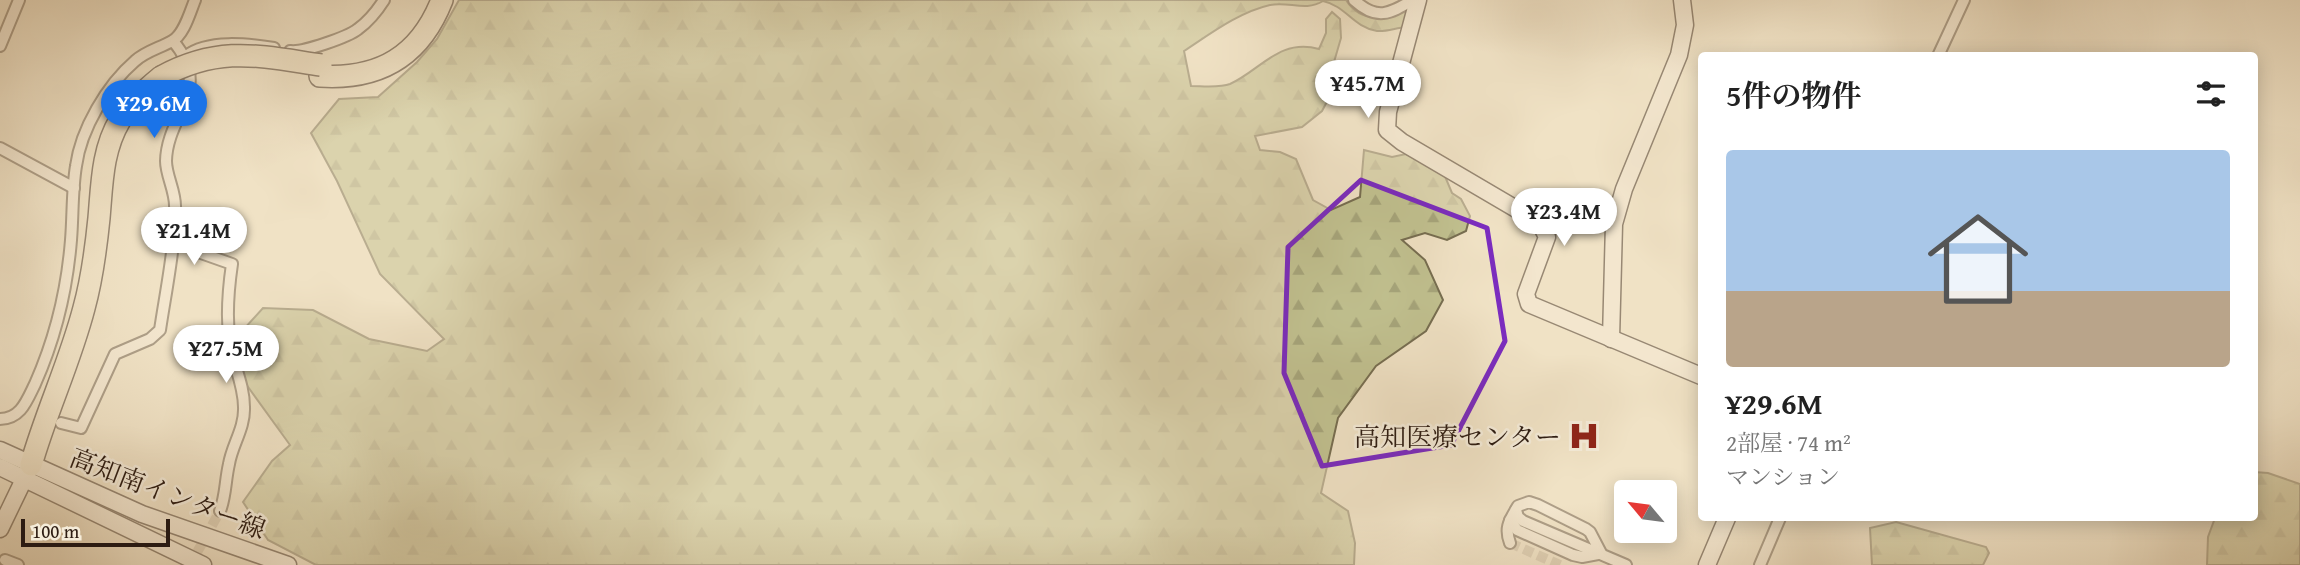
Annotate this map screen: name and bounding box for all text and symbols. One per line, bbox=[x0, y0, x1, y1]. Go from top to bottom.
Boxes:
pin: ¥45.7M bbox=[1311, 60, 1425, 120]
text: ¥45.7M bbox=[1331, 66, 1405, 99]
text: 5件の物件 bbox=[1726, 73, 1862, 117]
icon: filters bbox=[2192, 75, 2230, 113]
pin: ¥29.6M bbox=[97, 80, 211, 140]
text: ¥29.6M bbox=[117, 86, 191, 119]
pin: ¥23.4M bbox=[1507, 188, 1621, 248]
text: ¥23.4M bbox=[1527, 194, 1601, 227]
icon: home bbox=[1915, 196, 2041, 322]
pin: ¥21.4M bbox=[137, 208, 251, 267]
text: ¥21.4M bbox=[157, 213, 231, 246]
pin: ¥27.5M bbox=[169, 326, 283, 385]
text: ¥27.5M bbox=[189, 331, 263, 364]
text: ¥29.6M bbox=[1726, 381, 1822, 425]
place label: 高知医療センター bbox=[1354, 417, 1561, 456]
hospital icon: 高知医療センター bbox=[1567, 419, 1601, 453]
text: 2部屋 · 74 m² bbox=[1726, 426, 1851, 459]
street label: 高知南インター線 bbox=[64, 438, 272, 548]
text: マンション bbox=[1726, 460, 1840, 493]
north arrow bbox=[1614, 480, 1676, 542]
map controls bbox=[1614, 480, 1677, 543]
scale bar bbox=[21, 516, 170, 548]
text: 100 m bbox=[32, 517, 79, 545]

